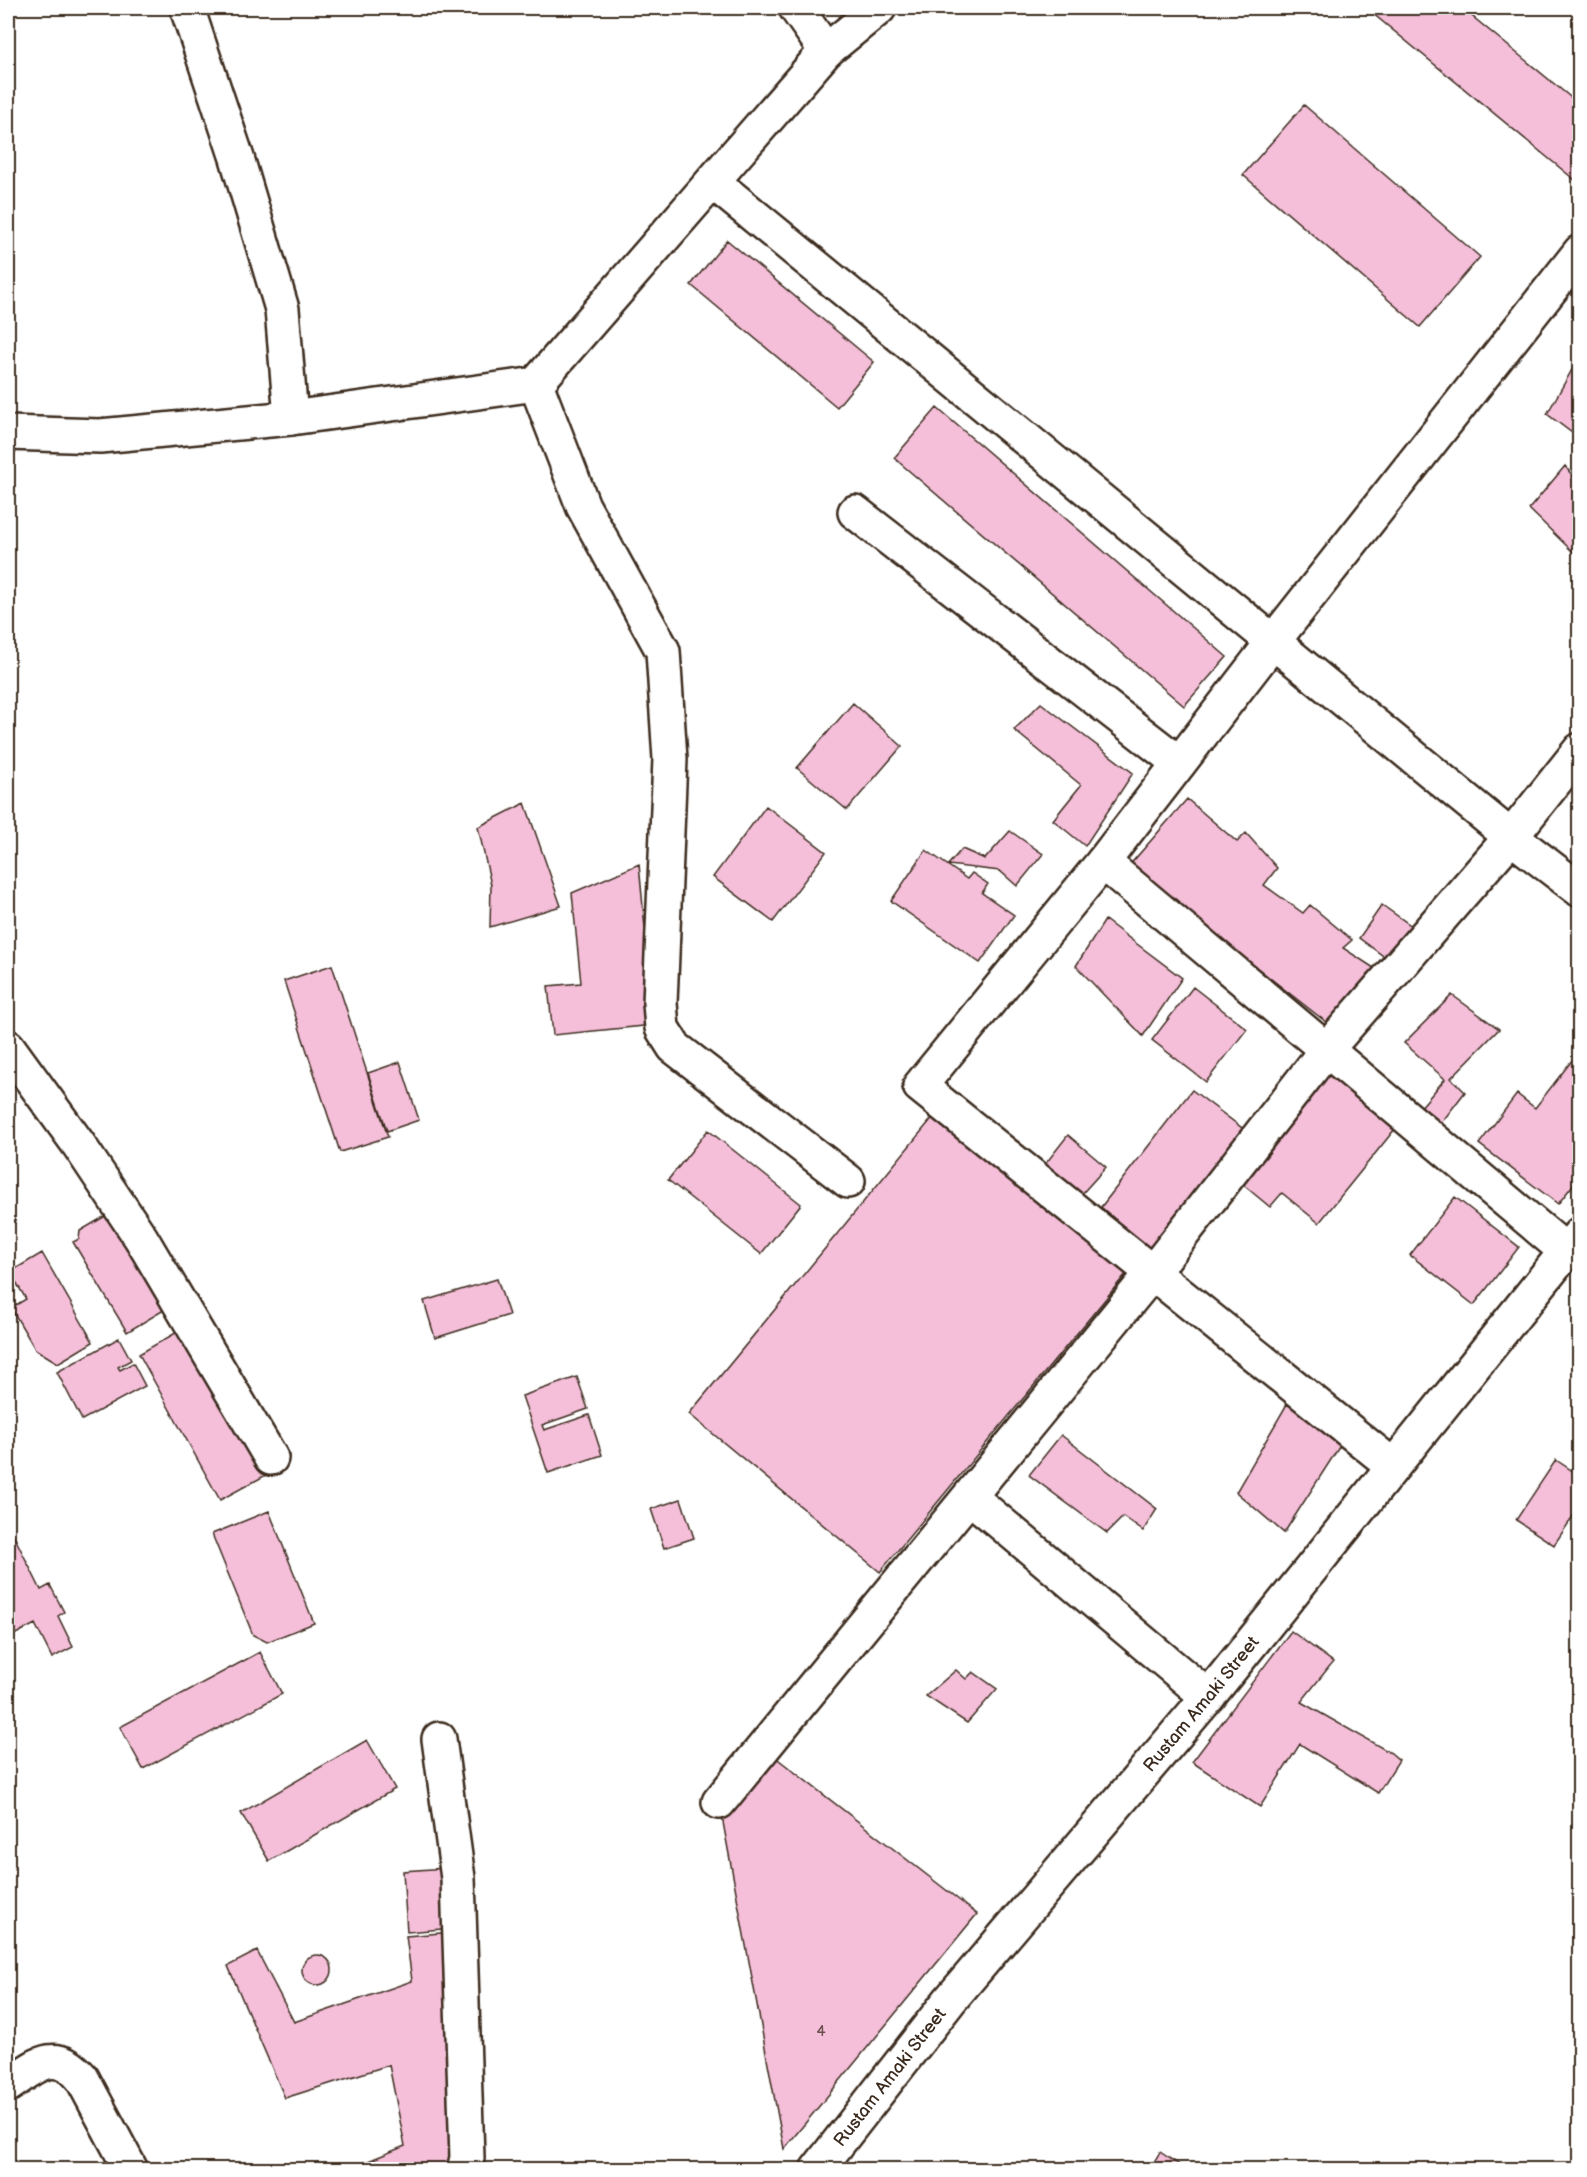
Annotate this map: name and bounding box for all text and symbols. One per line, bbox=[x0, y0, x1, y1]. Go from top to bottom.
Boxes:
street label: Rustam Amaki Street bbox=[1139, 1632, 1264, 1776]
street label: Rustam Amaki Street bbox=[830, 2004, 951, 2151]
house number: 4 bbox=[816, 2022, 826, 2041]

